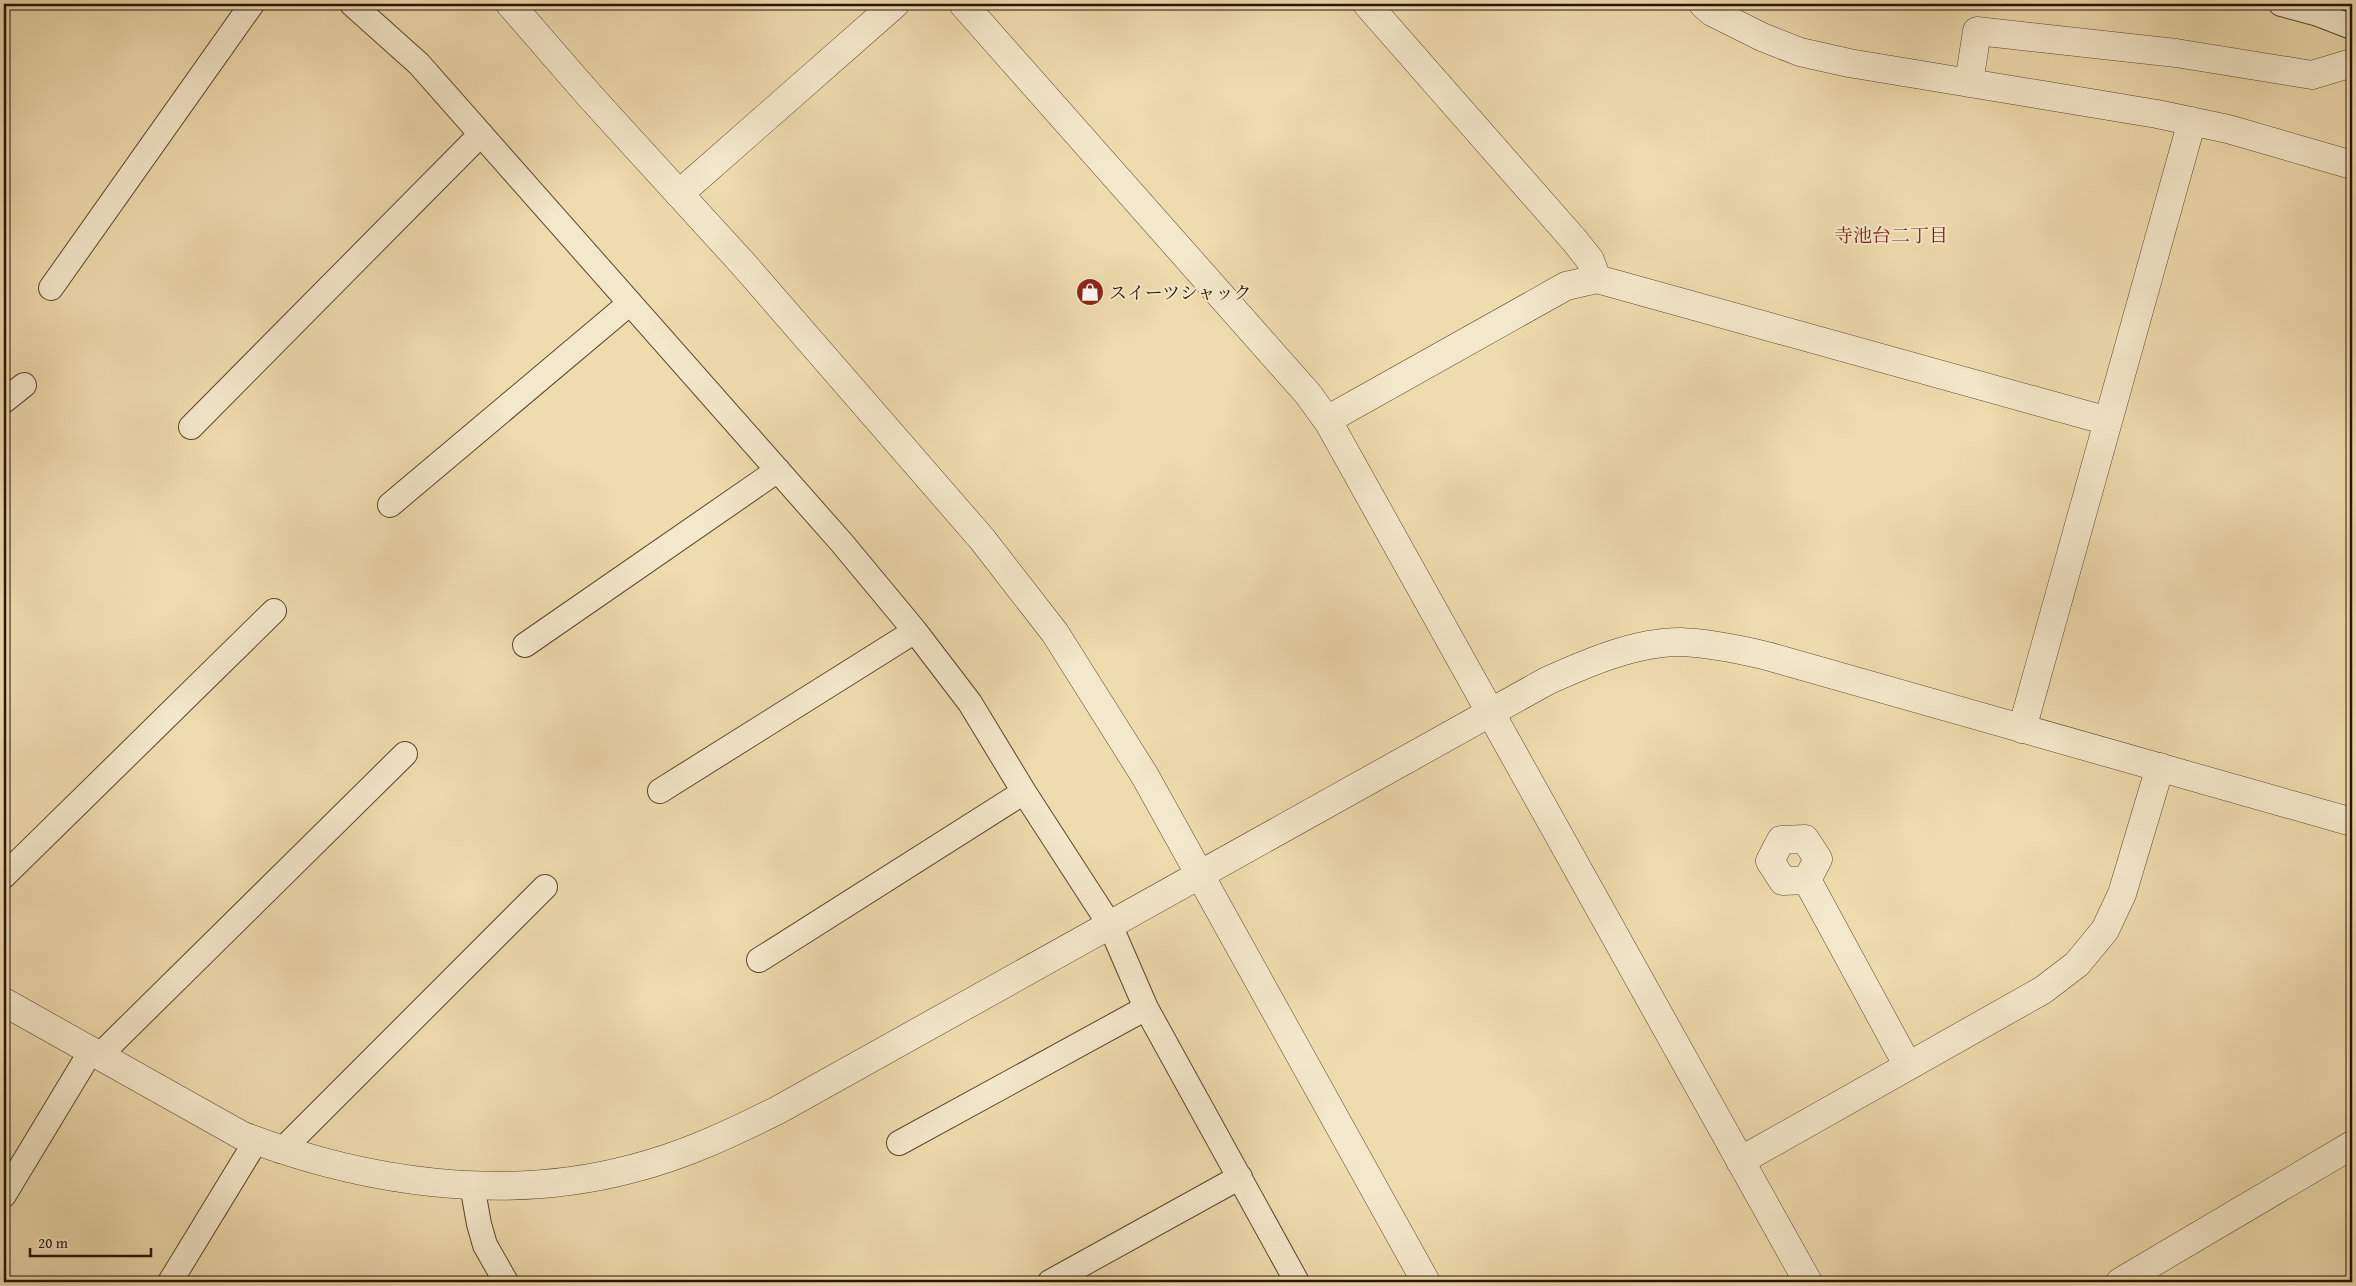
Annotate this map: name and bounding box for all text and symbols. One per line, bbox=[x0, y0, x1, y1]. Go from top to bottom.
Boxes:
district label: 寺池台二丁目 bbox=[1834, 221, 1948, 249]
shop icon: スイーツシャック bbox=[1075, 277, 1105, 307]
place label: スイーツシャック bbox=[1109, 279, 1252, 306]
scale bar bbox=[30, 1226, 151, 1258]
text: 20 m bbox=[38, 1232, 69, 1253]

